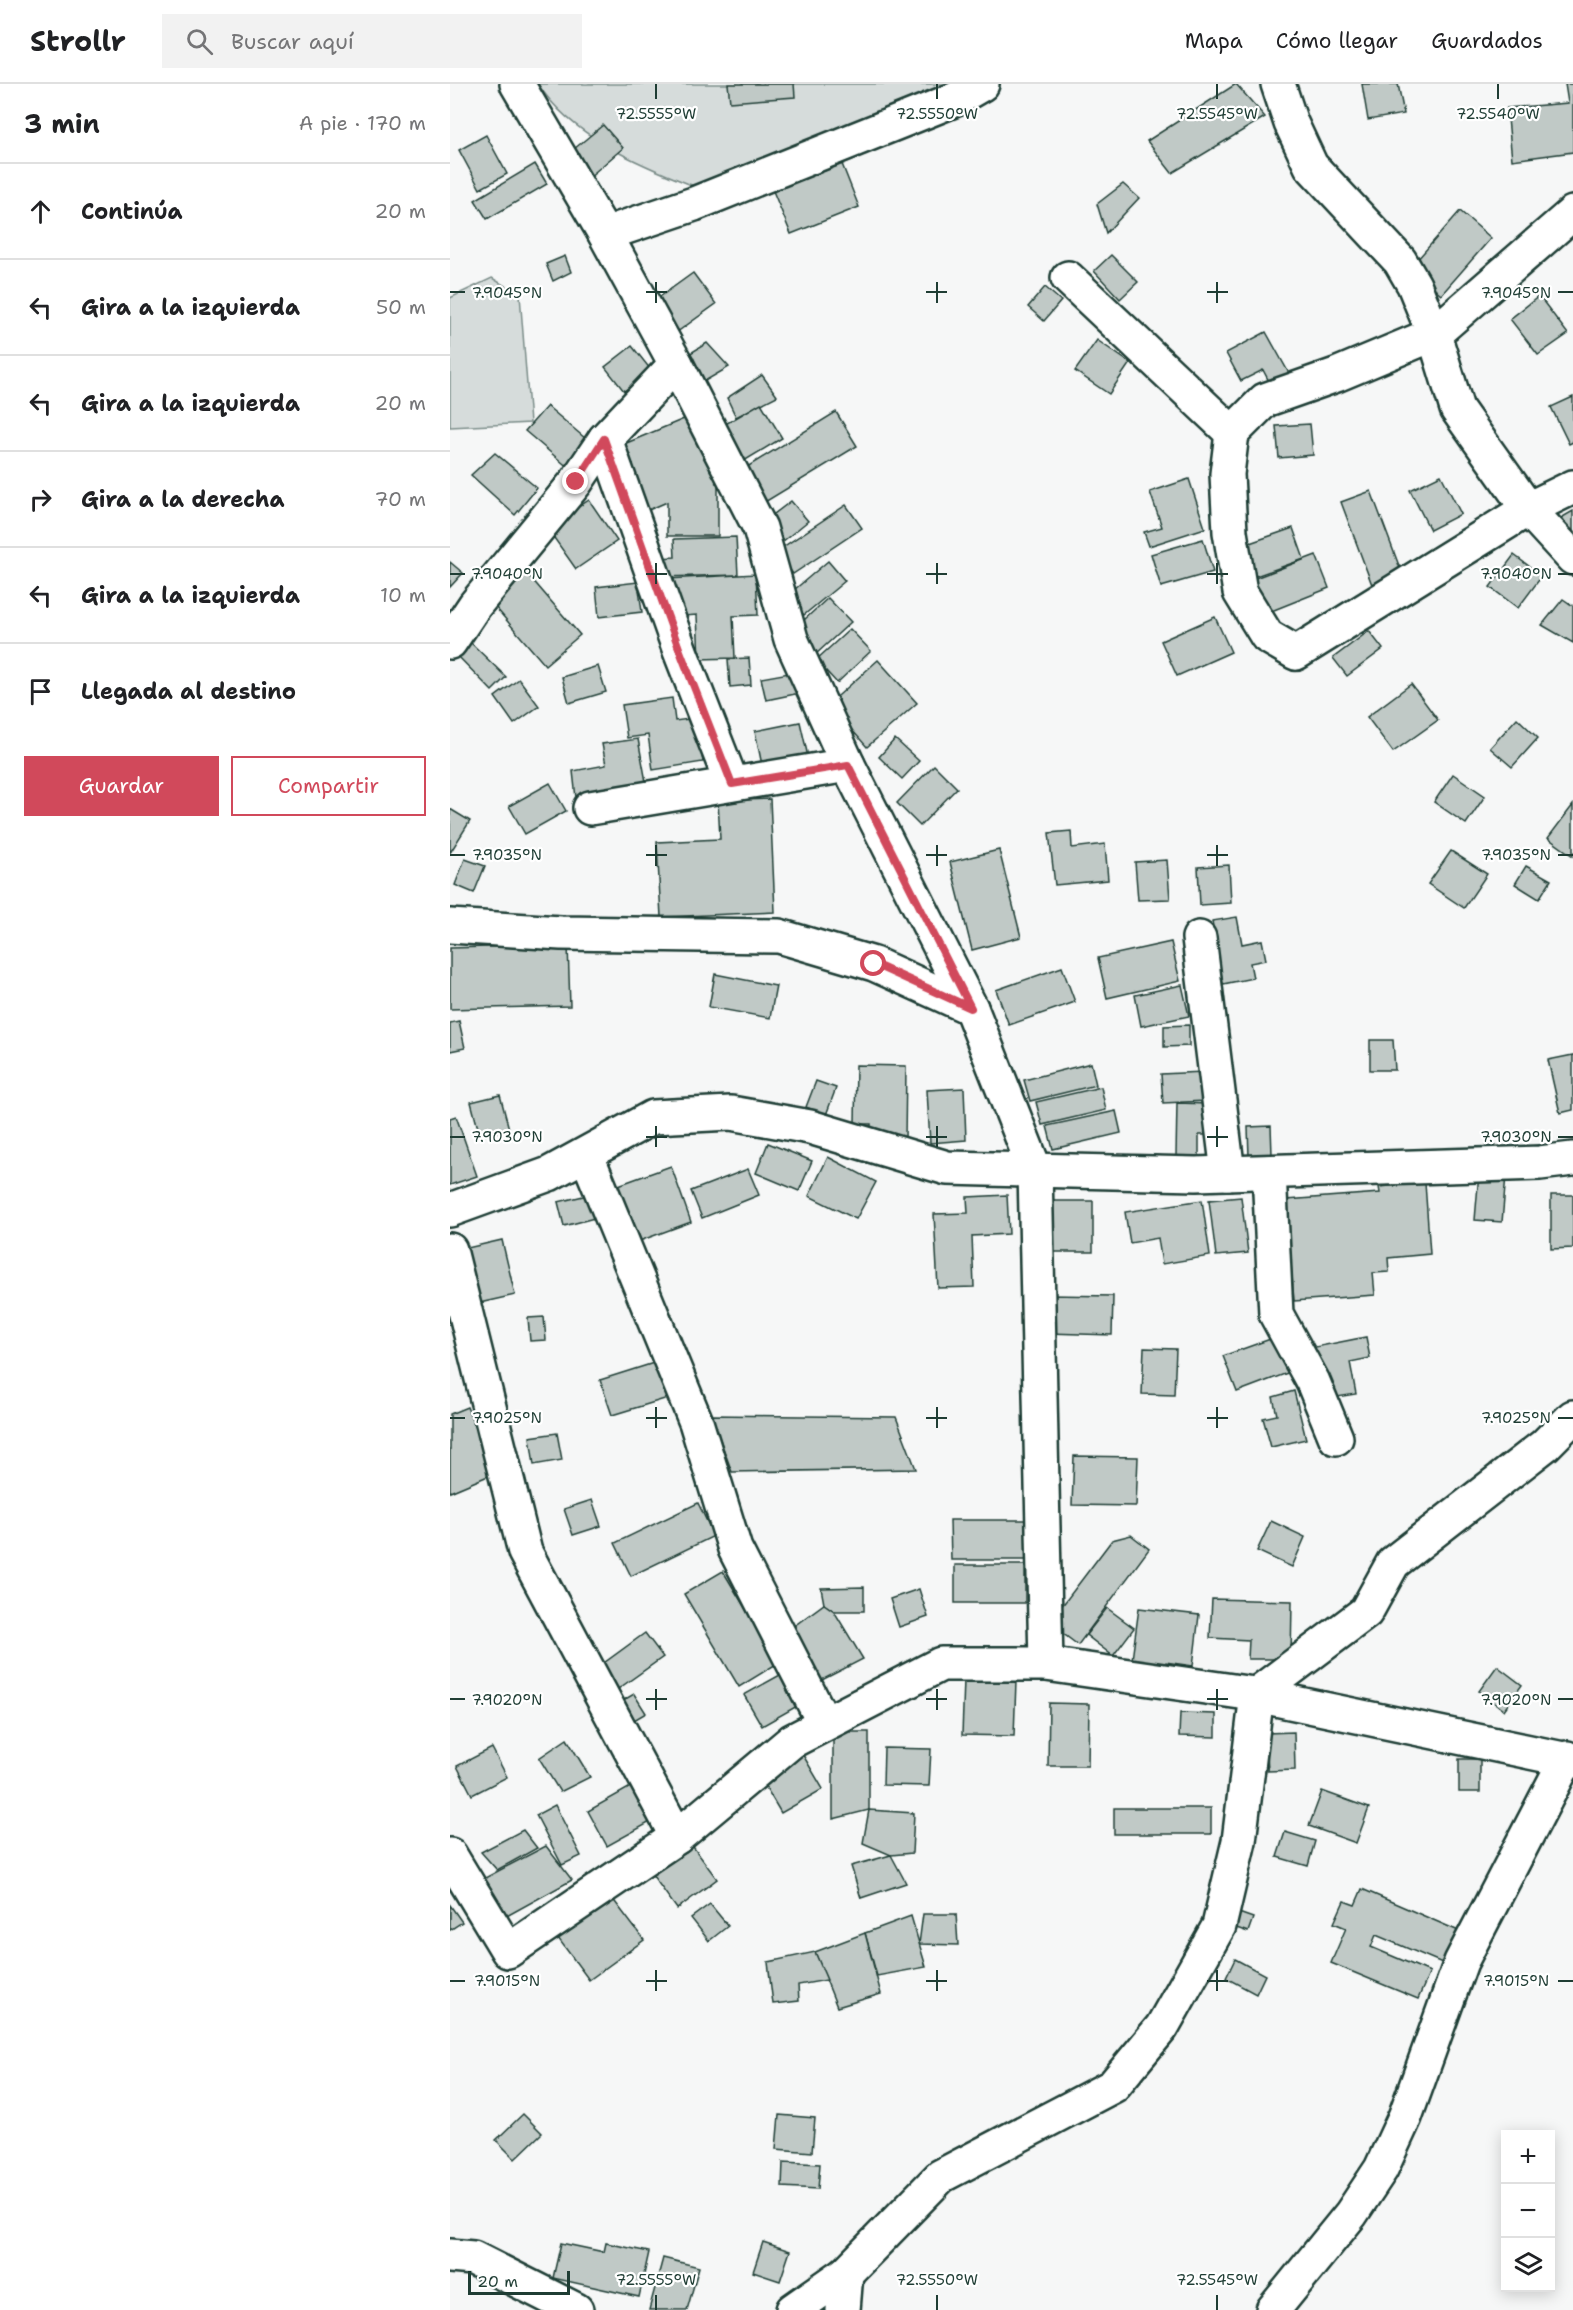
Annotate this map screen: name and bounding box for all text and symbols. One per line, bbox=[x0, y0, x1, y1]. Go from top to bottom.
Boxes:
search box bbox=[162, 14, 582, 68]
text: Strollr bbox=[30, 22, 126, 60]
icon: search bbox=[183, 25, 216, 58]
text: Buscar aquí bbox=[231, 27, 354, 56]
text: Mapa bbox=[1185, 27, 1243, 55]
text: Cómo llegar bbox=[1276, 27, 1398, 55]
text: Guardados bbox=[1431, 27, 1543, 55]
text: 72.5555°W bbox=[616, 104, 696, 124]
text: 72.5550°W bbox=[896, 104, 978, 124]
text: 72.5545°W bbox=[1176, 104, 1258, 124]
text: 72.5540°W bbox=[1456, 104, 1540, 124]
text: 3 min bbox=[24, 106, 100, 141]
text: A pie · 170 m bbox=[299, 110, 426, 136]
icon: ahead bbox=[24, 195, 57, 228]
text: Continúa bbox=[81, 197, 183, 226]
text: 20 m bbox=[375, 198, 426, 224]
text: 7.9045°N bbox=[472, 283, 542, 303]
text: 7.9045°N bbox=[1481, 283, 1551, 303]
icon: left bbox=[24, 291, 57, 324]
text: Gira a la izquierda bbox=[81, 293, 300, 322]
text: 50 m bbox=[376, 294, 426, 320]
icon: left bbox=[24, 387, 57, 420]
text: Gira a la izquierda bbox=[81, 389, 300, 418]
text: 20 m bbox=[375, 390, 426, 416]
route end bbox=[562, 468, 588, 494]
icon: right bbox=[24, 483, 57, 516]
text: Gira a la derecha bbox=[81, 485, 285, 514]
text: 70 m bbox=[374, 486, 426, 512]
text: 7.9040°N bbox=[471, 564, 543, 584]
text: 7.9040°N bbox=[1480, 564, 1552, 584]
icon: left bbox=[24, 579, 57, 612]
text: Gira a la izquierda bbox=[81, 581, 300, 610]
text: 10 m bbox=[380, 582, 426, 608]
icon: arrive bbox=[24, 675, 57, 708]
text: Llegada al destino bbox=[81, 677, 296, 706]
button: Guardar bbox=[24, 756, 219, 816]
button: Compartir bbox=[231, 756, 426, 816]
text: 7.9035°N bbox=[472, 845, 542, 865]
text: 7.9035°N bbox=[1481, 845, 1551, 865]
route start bbox=[860, 950, 886, 976]
text: 7.9030°N bbox=[471, 1127, 543, 1147]
text: 7.9030°N bbox=[1480, 1127, 1552, 1147]
text: 7.9025°N bbox=[472, 1408, 542, 1428]
text: 7.9025°N bbox=[1481, 1408, 1551, 1428]
text: 7.9020°N bbox=[471, 1690, 543, 1710]
text: 7.9020°N bbox=[1480, 1690, 1552, 1710]
text: 7.9015°N bbox=[474, 1971, 540, 1991]
text: 7.9015°N bbox=[1483, 1971, 1549, 1991]
map controls bbox=[1501, 2130, 1555, 2292]
button: + bbox=[1501, 2130, 1555, 2184]
button: − bbox=[1501, 2184, 1555, 2238]
button: layers bbox=[1501, 2238, 1555, 2292]
scale bar bbox=[468, 2268, 570, 2296]
text: 72.5555°W bbox=[616, 2270, 696, 2290]
text: 72.5550°W bbox=[896, 2270, 978, 2290]
text: 72.5545°W bbox=[1176, 2270, 1258, 2290]
text: 20 m bbox=[477, 2271, 518, 2292]

